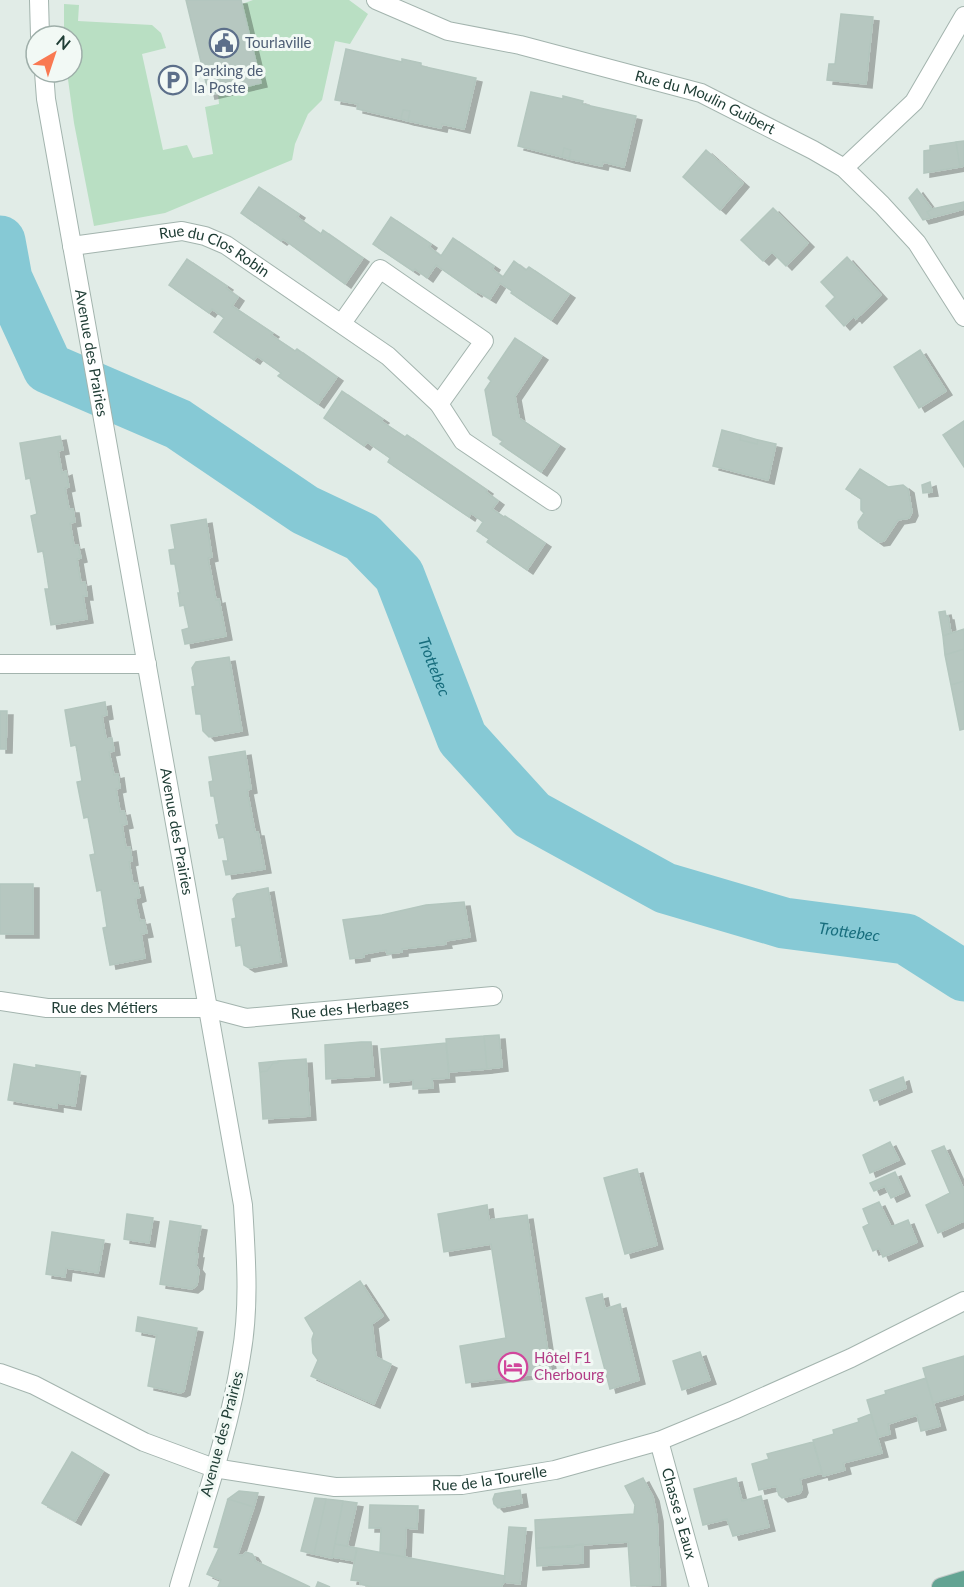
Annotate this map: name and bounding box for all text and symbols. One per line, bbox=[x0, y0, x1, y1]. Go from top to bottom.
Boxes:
north arrow bbox=[24, 24, 84, 84]
public building icon: Tourlaville bbox=[208, 27, 240, 59]
text: N bbox=[53, 31, 75, 53]
place label: Tourlaville bbox=[245, 33, 312, 51]
place label: Parking de la Poste bbox=[194, 61, 263, 96]
parking icon: Parking de la Poste bbox=[157, 64, 189, 96]
street label: Rue du Moulin Guibert bbox=[633, 66, 779, 138]
street label: Rue du Clos Robin bbox=[158, 221, 273, 280]
street label: Avenue des Prairies bbox=[72, 288, 112, 418]
water label: Trottebec bbox=[415, 634, 455, 699]
street label: Avenue des Prairies bbox=[157, 766, 198, 896]
water label: Trottebec bbox=[817, 918, 881, 945]
street label: Rue des Herbages bbox=[290, 994, 410, 1022]
street label: Rue des Métiers bbox=[51, 998, 158, 1016]
place label: Hôtel F1 Cherbourg bbox=[534, 1348, 604, 1383]
hotel icon: Hôtel F1 Cherbourg bbox=[497, 1351, 529, 1383]
street label: Avenue des Prairies bbox=[196, 1369, 246, 1498]
street label: Rue de la Tourelle bbox=[432, 1461, 548, 1493]
street label: Chasse à Eaux bbox=[659, 1465, 701, 1561]

